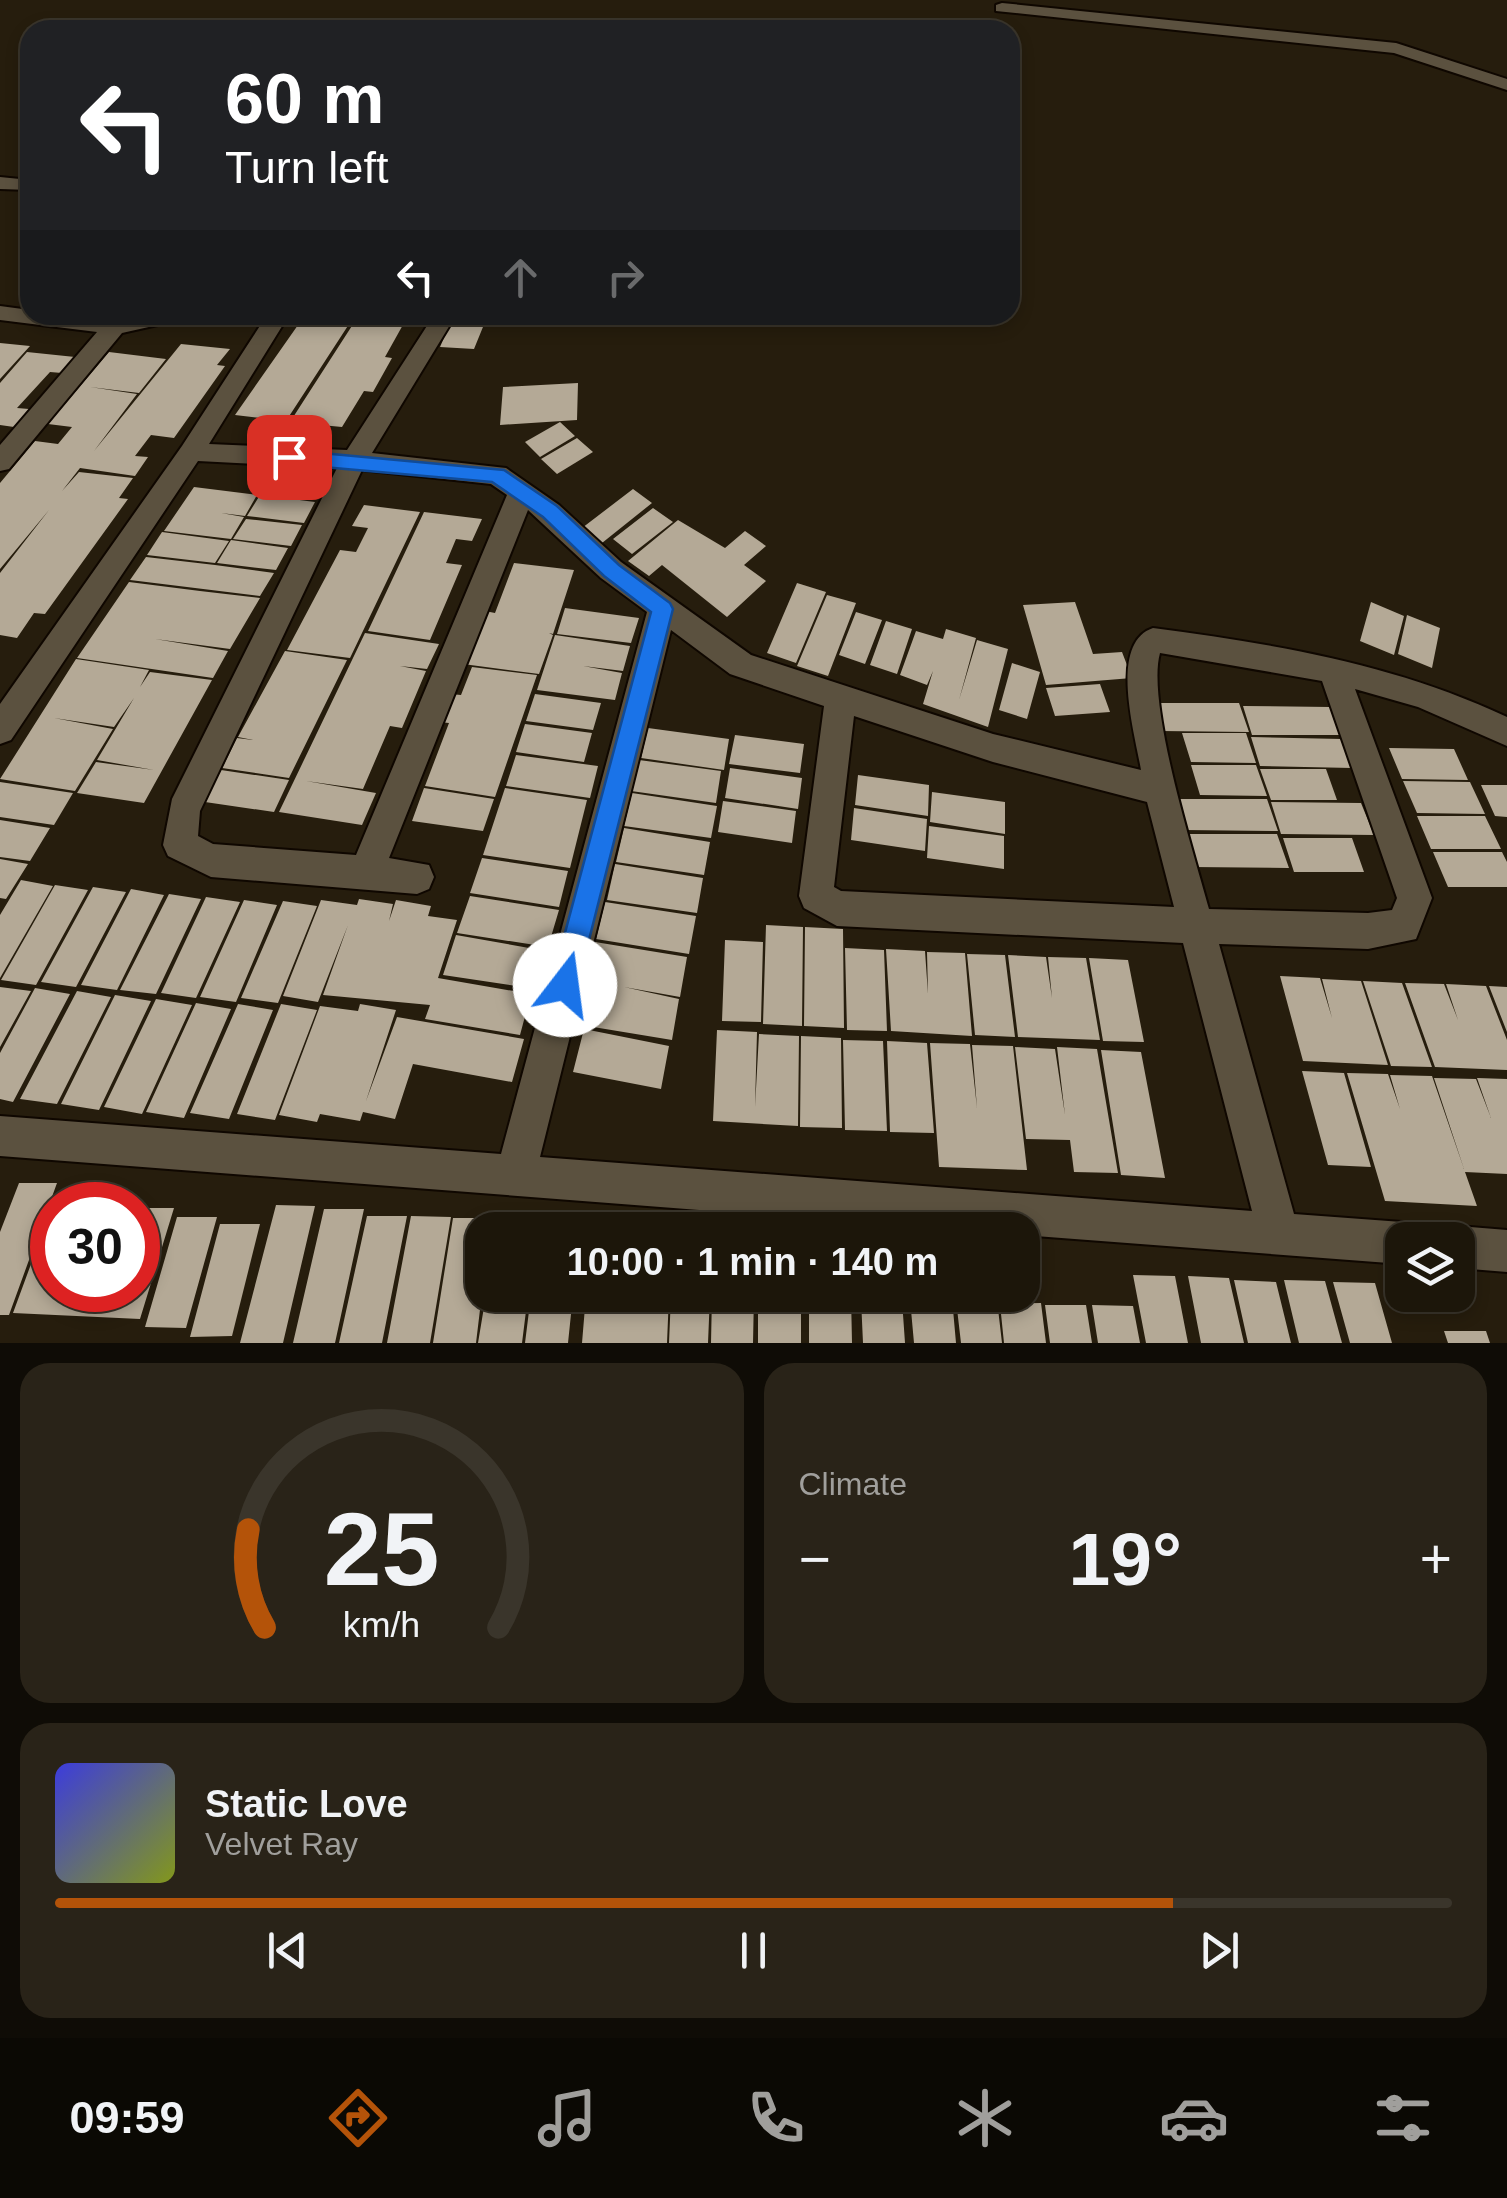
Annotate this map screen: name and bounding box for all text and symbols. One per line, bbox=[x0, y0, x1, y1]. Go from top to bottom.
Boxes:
icon: left bbox=[60, 60, 190, 190]
text: 60 m bbox=[225, 60, 385, 138]
text: Turn left bbox=[225, 142, 388, 193]
icon: left bbox=[388, 250, 443, 305]
icon: ahead bbox=[493, 250, 548, 305]
icon: right bbox=[598, 250, 653, 305]
pin bbox=[247, 415, 332, 500]
icon: arrive bbox=[262, 430, 317, 485]
position arrow bbox=[513, 933, 617, 1037]
speed limit sign: 30 bbox=[30, 1182, 160, 1312]
map controls bbox=[1385, 1222, 1475, 1312]
button: layers bbox=[1385, 1222, 1475, 1312]
text: 10:00 · 1 min · 140 m bbox=[567, 1241, 938, 1283]
text: Climate bbox=[799, 1466, 907, 1502]
text: 25 bbox=[324, 1491, 440, 1607]
text: 19° bbox=[1069, 1517, 1182, 1601]
text: − bbox=[799, 1528, 831, 1590]
text: + bbox=[1420, 1528, 1452, 1590]
text: km/h bbox=[343, 1605, 420, 1645]
text: Static Love bbox=[205, 1783, 408, 1825]
text: Velvet Ray bbox=[205, 1826, 358, 1862]
icon: previous bbox=[260, 1923, 315, 1978]
icon: pause bbox=[726, 1923, 781, 1978]
icon: next bbox=[1192, 1923, 1247, 1978]
icon: directions bbox=[323, 2083, 393, 2153]
icon: music bbox=[532, 2083, 602, 2153]
icon: phone bbox=[741, 2083, 811, 2153]
icon: climate bbox=[950, 2083, 1020, 2153]
icon: car bbox=[1159, 2083, 1229, 2153]
icon: filters bbox=[1368, 2083, 1438, 2153]
text: 09:59 bbox=[69, 2092, 185, 2143]

